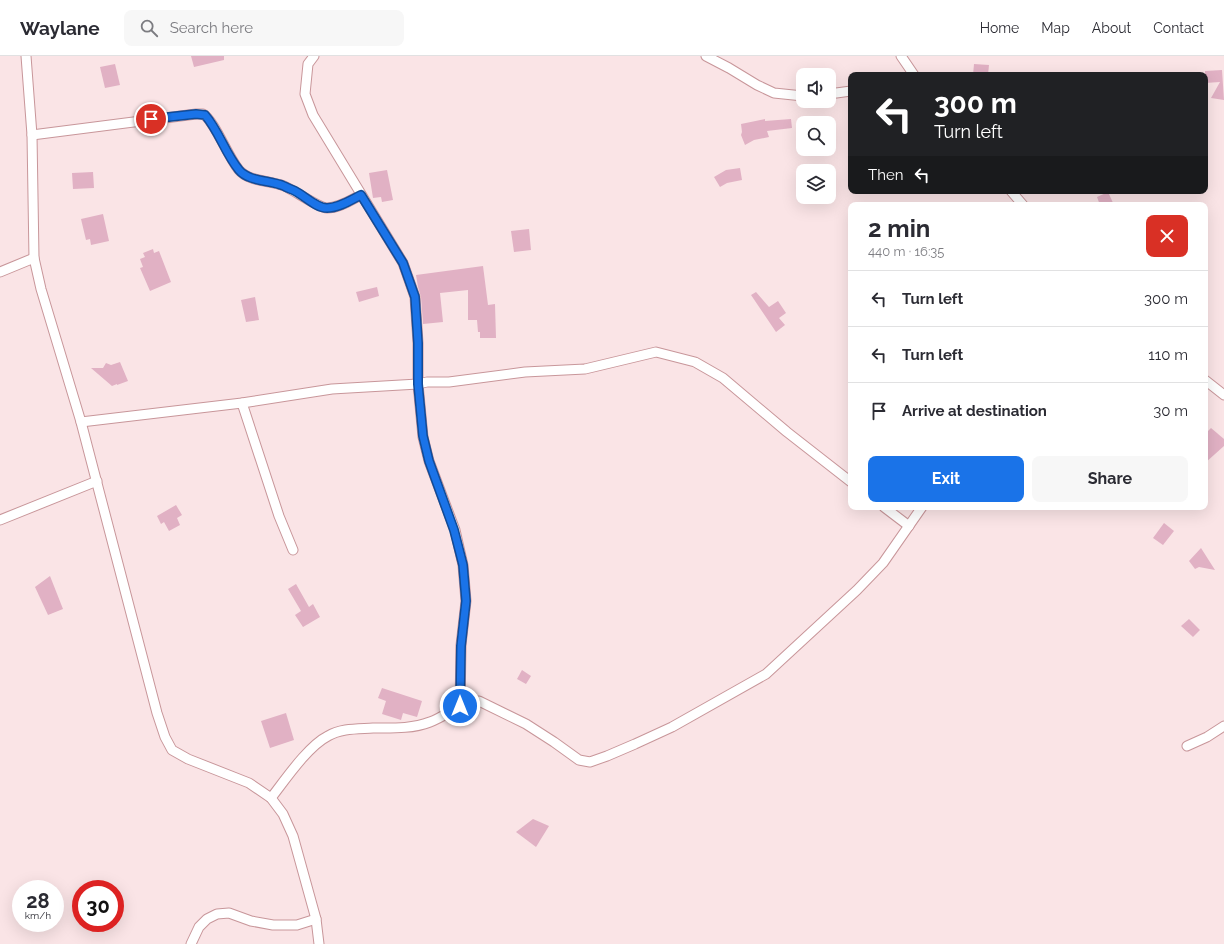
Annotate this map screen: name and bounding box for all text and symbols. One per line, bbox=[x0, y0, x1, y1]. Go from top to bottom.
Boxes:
search box bbox=[124, 10, 404, 46]
text: Waylane bbox=[20, 17, 100, 39]
icon: search bbox=[138, 17, 160, 39]
text: Search here bbox=[170, 19, 253, 37]
text: Home bbox=[980, 20, 1019, 36]
text: Map bbox=[1041, 20, 1070, 36]
text: About bbox=[1092, 20, 1131, 36]
text: Contact bbox=[1153, 20, 1204, 36]
map controls bbox=[796, 68, 836, 204]
button: sound bbox=[796, 68, 836, 108]
text: 300 m bbox=[934, 87, 1017, 120]
icon: left bbox=[868, 88, 920, 140]
pin bbox=[134, 102, 168, 136]
icon: arrive bbox=[140, 108, 162, 130]
button: search bbox=[796, 116, 836, 156]
text: Turn left bbox=[934, 121, 1003, 142]
button: layers bbox=[796, 164, 836, 204]
icon: left bbox=[911, 164, 933, 186]
text: Then bbox=[868, 166, 903, 184]
text: 2 min bbox=[868, 214, 930, 243]
button: close bbox=[1146, 215, 1188, 257]
text: 440 m · 16:35 bbox=[868, 244, 944, 259]
icon: left bbox=[868, 288, 890, 310]
text: Turn left bbox=[902, 290, 963, 308]
text: 300 m bbox=[1144, 290, 1188, 308]
icon: left bbox=[868, 344, 890, 366]
text: Turn left bbox=[902, 346, 963, 364]
text: 110 m bbox=[1148, 346, 1188, 364]
icon: arrive bbox=[868, 400, 890, 422]
text: Arrive at destination bbox=[902, 402, 1047, 420]
text: 30 m bbox=[1153, 402, 1188, 420]
button: Exit bbox=[868, 456, 1024, 502]
button: Share bbox=[1032, 456, 1188, 502]
position arrow bbox=[439, 685, 481, 727]
speed limit sign: 30 bbox=[72, 880, 124, 932]
text: 28 bbox=[26, 889, 50, 913]
text: km/h bbox=[25, 910, 51, 921]

